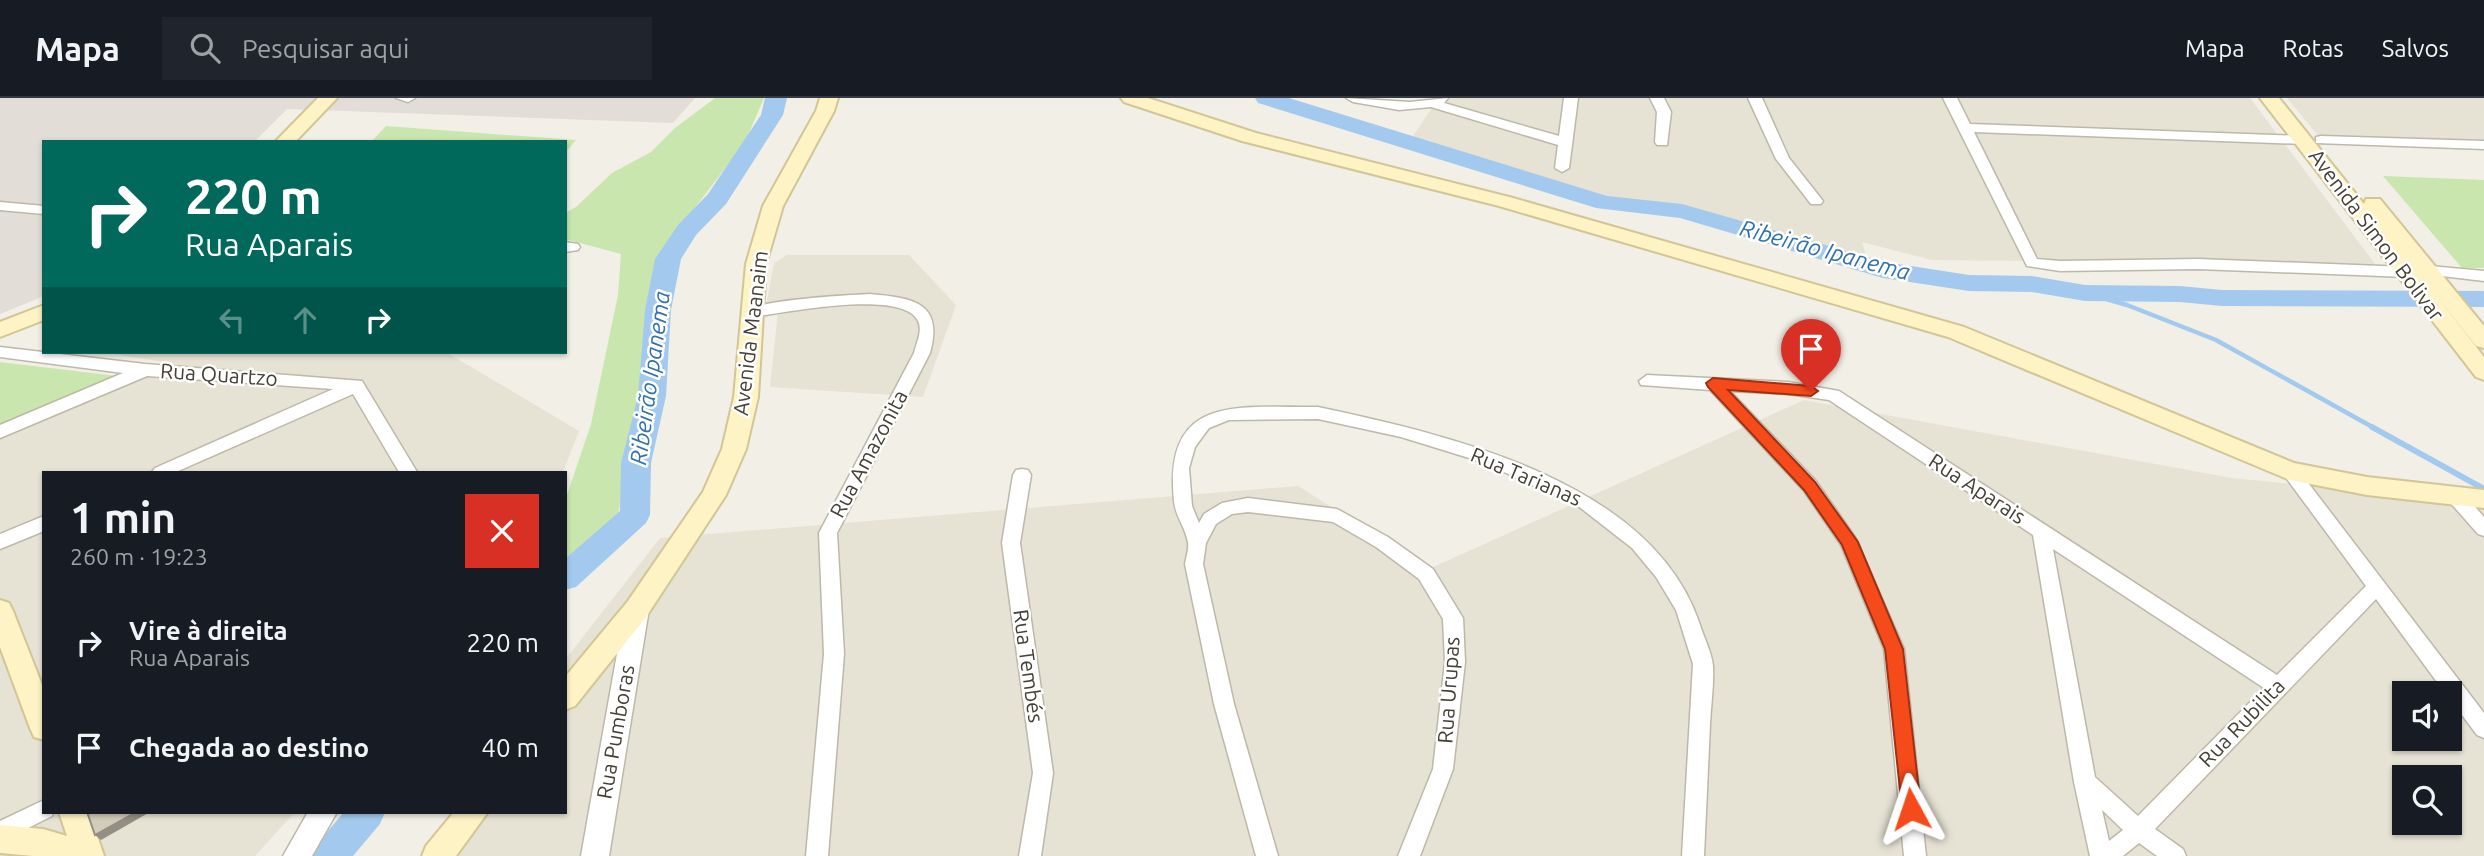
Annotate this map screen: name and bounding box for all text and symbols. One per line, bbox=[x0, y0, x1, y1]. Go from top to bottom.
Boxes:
search box bbox=[162, 17, 652, 80]
icon: search bbox=[186, 29, 224, 67]
text: Mapa bbox=[35, 30, 120, 67]
text: Pesquisar aqui bbox=[242, 34, 409, 63]
text: Mapa bbox=[2185, 35, 2245, 62]
text: Rotas bbox=[2283, 35, 2344, 62]
text: Salvos bbox=[2382, 35, 2449, 62]
street label: Avenida Simon Bolivar bbox=[2304, 144, 2449, 325]
icon: right bbox=[70, 168, 161, 259]
text: 220 m bbox=[185, 168, 322, 223]
water label: Ribeirão Ipanema bbox=[1737, 215, 1913, 284]
text: Rua Aparais bbox=[185, 226, 353, 262]
street label: Avenida Maanaim bbox=[728, 249, 772, 417]
water label: Ribeirão Ipanema bbox=[625, 290, 674, 466]
icon: left bbox=[213, 301, 251, 339]
icon: ahead bbox=[286, 301, 324, 339]
icon: right bbox=[359, 301, 397, 339]
pin bbox=[1781, 319, 1841, 391]
icon: arrive bbox=[1792, 330, 1830, 368]
street label: Rua Quartzo bbox=[160, 358, 279, 390]
street label: Rua Amazonita bbox=[824, 386, 912, 521]
street label: Rua Tarianas bbox=[1467, 442, 1585, 510]
street label: Rua Aparais bbox=[1925, 448, 2030, 528]
text: 1 min bbox=[70, 494, 176, 541]
button: close bbox=[465, 494, 539, 568]
text: 260 m · 19:23 bbox=[70, 544, 208, 569]
street label: Rua Tembés bbox=[1009, 608, 1049, 724]
text: Vire à direita bbox=[129, 616, 288, 645]
icon: right bbox=[70, 624, 108, 662]
text: 220 m bbox=[467, 628, 539, 657]
street label: Rua Urupas bbox=[1432, 636, 1464, 744]
text: Rua Aparais bbox=[129, 645, 250, 670]
street label: Rua Pumboras bbox=[591, 663, 639, 801]
street label: Rua Rubilita bbox=[2193, 673, 2289, 771]
map controls bbox=[2392, 681, 2462, 835]
button: sound bbox=[2392, 681, 2462, 751]
icon: arrive bbox=[70, 729, 108, 767]
text: Chegada ao destino bbox=[129, 733, 369, 762]
text: 40 m bbox=[481, 733, 539, 762]
button: search bbox=[2392, 765, 2462, 835]
position arrow bbox=[1874, 772, 1948, 846]

